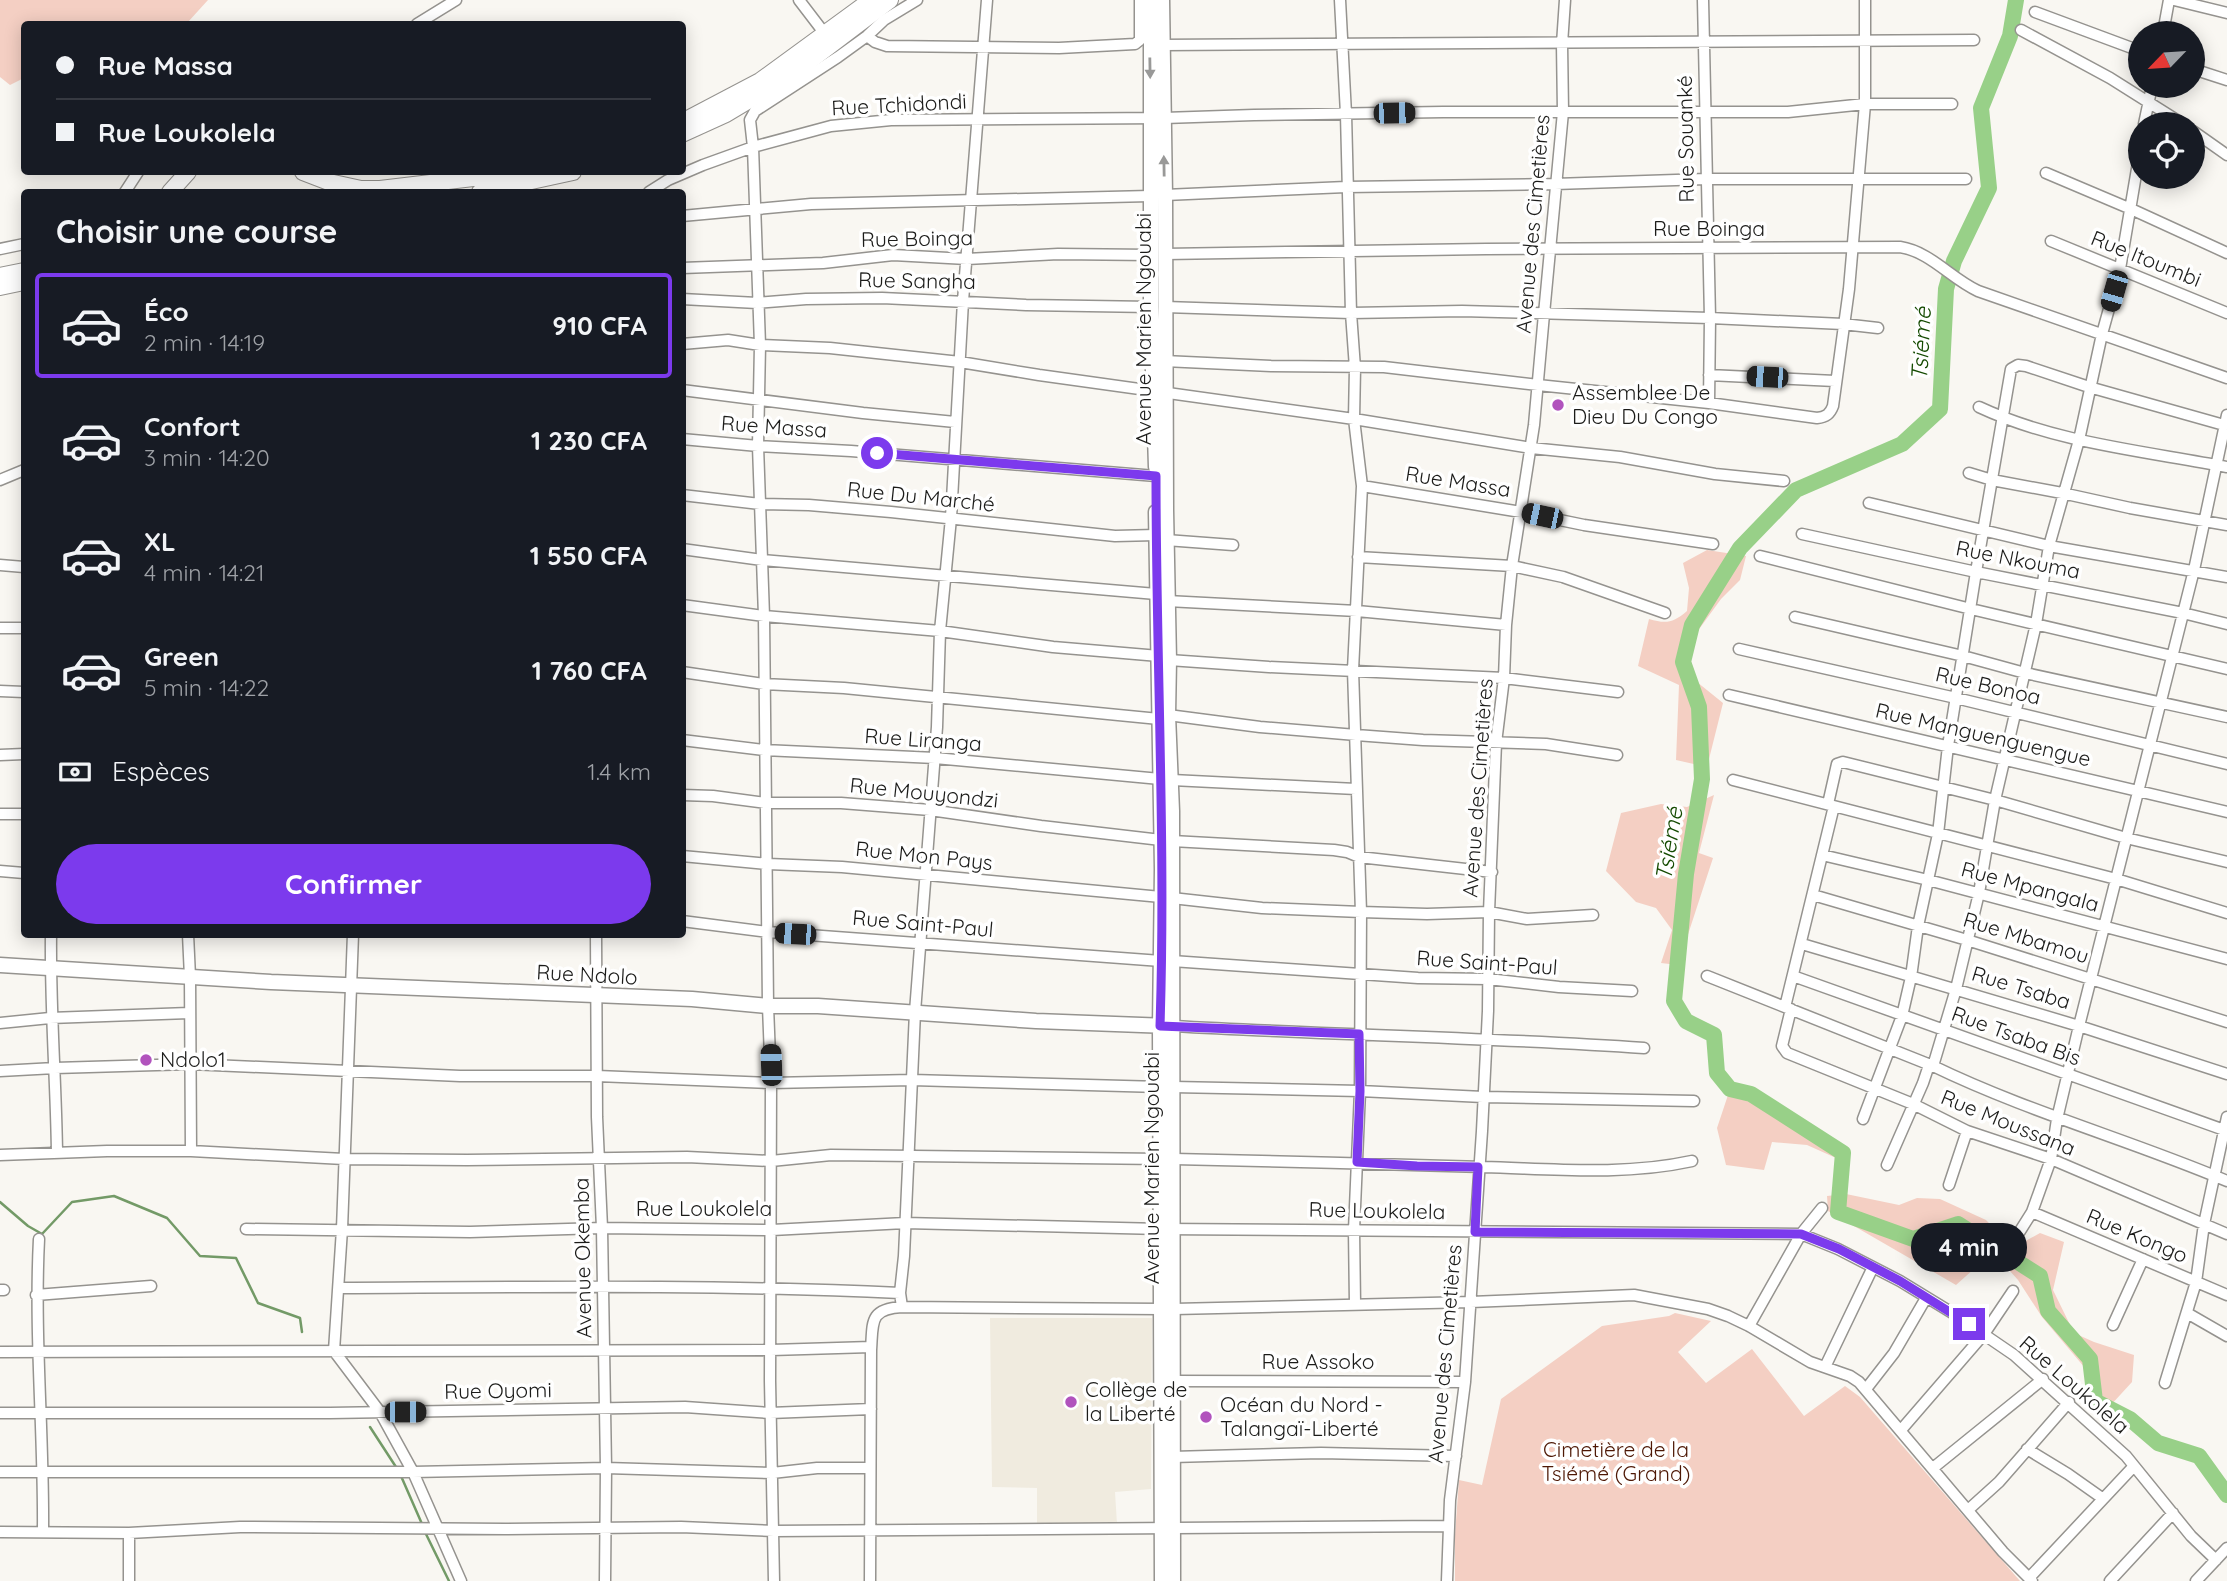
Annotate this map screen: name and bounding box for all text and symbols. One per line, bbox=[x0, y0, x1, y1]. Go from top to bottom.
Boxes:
north arrow bbox=[2128, 21, 2205, 98]
map controls bbox=[2128, 21, 2205, 189]
text: Rue Massa bbox=[98, 49, 233, 82]
one-way arrow bbox=[1144, 57, 1156, 79]
street label: Rue Souanké bbox=[1671, 75, 1699, 203]
street label: Rue Tchidondi bbox=[831, 87, 967, 121]
car bbox=[1373, 102, 1416, 124]
button: locate bbox=[2128, 112, 2205, 189]
street label: Avenue des Cimetières bbox=[1509, 113, 1555, 335]
text: Rue Loukolela bbox=[98, 116, 275, 149]
one-way arrow bbox=[1159, 154, 1170, 176]
text: Choisir une course bbox=[56, 211, 337, 251]
street label: Avenue Marien Ngouabi bbox=[1130, 213, 1156, 445]
street label: Rue Boinga bbox=[1653, 215, 1765, 241]
street label: Rue Boinga bbox=[861, 224, 973, 252]
street label: Rue Itoumbi bbox=[2087, 224, 2205, 292]
street label: Rue Sangha bbox=[858, 266, 976, 294]
car bbox=[2099, 268, 2130, 314]
icon: car bbox=[60, 294, 123, 357]
text: Éco bbox=[144, 295, 189, 328]
water label: Tsiémé bbox=[1904, 305, 1937, 382]
text: 910 CFA bbox=[552, 309, 647, 342]
text: 2 min · 14:19 bbox=[144, 328, 265, 357]
car bbox=[1746, 365, 1789, 389]
place label: Assemblee De Dieu Du Congo bbox=[1572, 379, 1718, 429]
marker: Assemblee De Dieu Du Congo bbox=[1550, 397, 1566, 413]
icon: car bbox=[60, 409, 123, 472]
street label: Rue Massa bbox=[720, 409, 828, 443]
text: Confort bbox=[144, 410, 241, 443]
text: 1 230 CFA bbox=[531, 424, 647, 457]
route start bbox=[861, 437, 893, 469]
text: 3 min · 14:20 bbox=[144, 443, 270, 472]
street label: Rue Massa bbox=[1404, 460, 1513, 502]
street label: Rue Du Marché bbox=[846, 475, 996, 517]
car bbox=[1520, 501, 1565, 531]
icon: car bbox=[60, 524, 123, 587]
text: XL bbox=[144, 525, 176, 558]
street label: Rue Nkouma bbox=[1954, 534, 2083, 584]
text: 1 550 CFA bbox=[530, 539, 647, 572]
text: 4 min · 14:21 bbox=[144, 558, 264, 587]
icon: car bbox=[60, 639, 123, 702]
text: Green bbox=[144, 640, 219, 673]
text: 1 760 CFA bbox=[532, 654, 647, 687]
street label: Rue Bonoa bbox=[1933, 660, 2043, 710]
text: 5 min · 14:22 bbox=[144, 673, 269, 702]
street label: Avenue des Cimetières bbox=[1456, 677, 1498, 898]
street label: Rue Manguenguengue bbox=[1873, 697, 2093, 771]
street label: Rue Liranga bbox=[864, 722, 983, 756]
icon: cash bbox=[56, 753, 94, 791]
text: Espèces bbox=[112, 755, 210, 788]
text: 1.4 km bbox=[587, 757, 651, 786]
street label: Rue Mouyondzi bbox=[848, 771, 1000, 813]
water label: Tsiémé bbox=[1648, 804, 1689, 883]
street label: Rue Mon Pays bbox=[854, 835, 994, 875]
button: Confirmer bbox=[56, 844, 651, 924]
street label: Rue Mpangala bbox=[1958, 855, 2102, 917]
street label: Rue Saint-Paul bbox=[851, 904, 995, 942]
street label: Rue Mbamou bbox=[1960, 906, 2092, 968]
car bbox=[774, 922, 817, 946]
street label: Rue Saint-Paul bbox=[1416, 944, 1559, 980]
street label: Rue Ndolo bbox=[536, 958, 638, 990]
street label: Rue Tsaba bbox=[1969, 960, 2074, 1014]
street label: Rue Tsaba Bis bbox=[1948, 1000, 2085, 1070]
car bbox=[760, 1044, 783, 1086]
place label: Ndolo1 bbox=[160, 1046, 226, 1072]
marker: Ndolo1 bbox=[138, 1052, 154, 1068]
street label: Avenue Marien Ngouabi bbox=[1138, 1052, 1164, 1284]
street label: Rue Moussana bbox=[1937, 1083, 2079, 1161]
street label: Avenue Okemba bbox=[568, 1177, 596, 1339]
street label: Rue Loukolela bbox=[636, 1195, 772, 1221]
street label: Rue Loukolela bbox=[1308, 1196, 1446, 1224]
street label: Rue Kongo bbox=[2083, 1202, 2192, 1268]
callout: 4 min bbox=[1911, 1222, 2027, 1272]
text: 4 min bbox=[1939, 1233, 1999, 1262]
street label: Avenue des Cimetières bbox=[1421, 1243, 1467, 1465]
route end bbox=[1953, 1308, 1985, 1340]
street label: Rue Loukolela bbox=[2015, 1330, 2135, 1439]
street label: Rue Assoko bbox=[1262, 1348, 1374, 1374]
street label: Rue Oyomi bbox=[444, 1376, 552, 1404]
place label: Collège de la Liberté bbox=[1085, 1376, 1187, 1426]
place label: Océan du Nord - Talangaï-Liberté bbox=[1220, 1391, 1383, 1441]
marker: Collège de la Liberté bbox=[1063, 1394, 1079, 1410]
car bbox=[385, 1402, 427, 1423]
marker: Océan du Nord - Talangaï-Liberté bbox=[1198, 1409, 1214, 1425]
park label: Cimetière de la Tsiémé (Grand) bbox=[1542, 1436, 1690, 1486]

